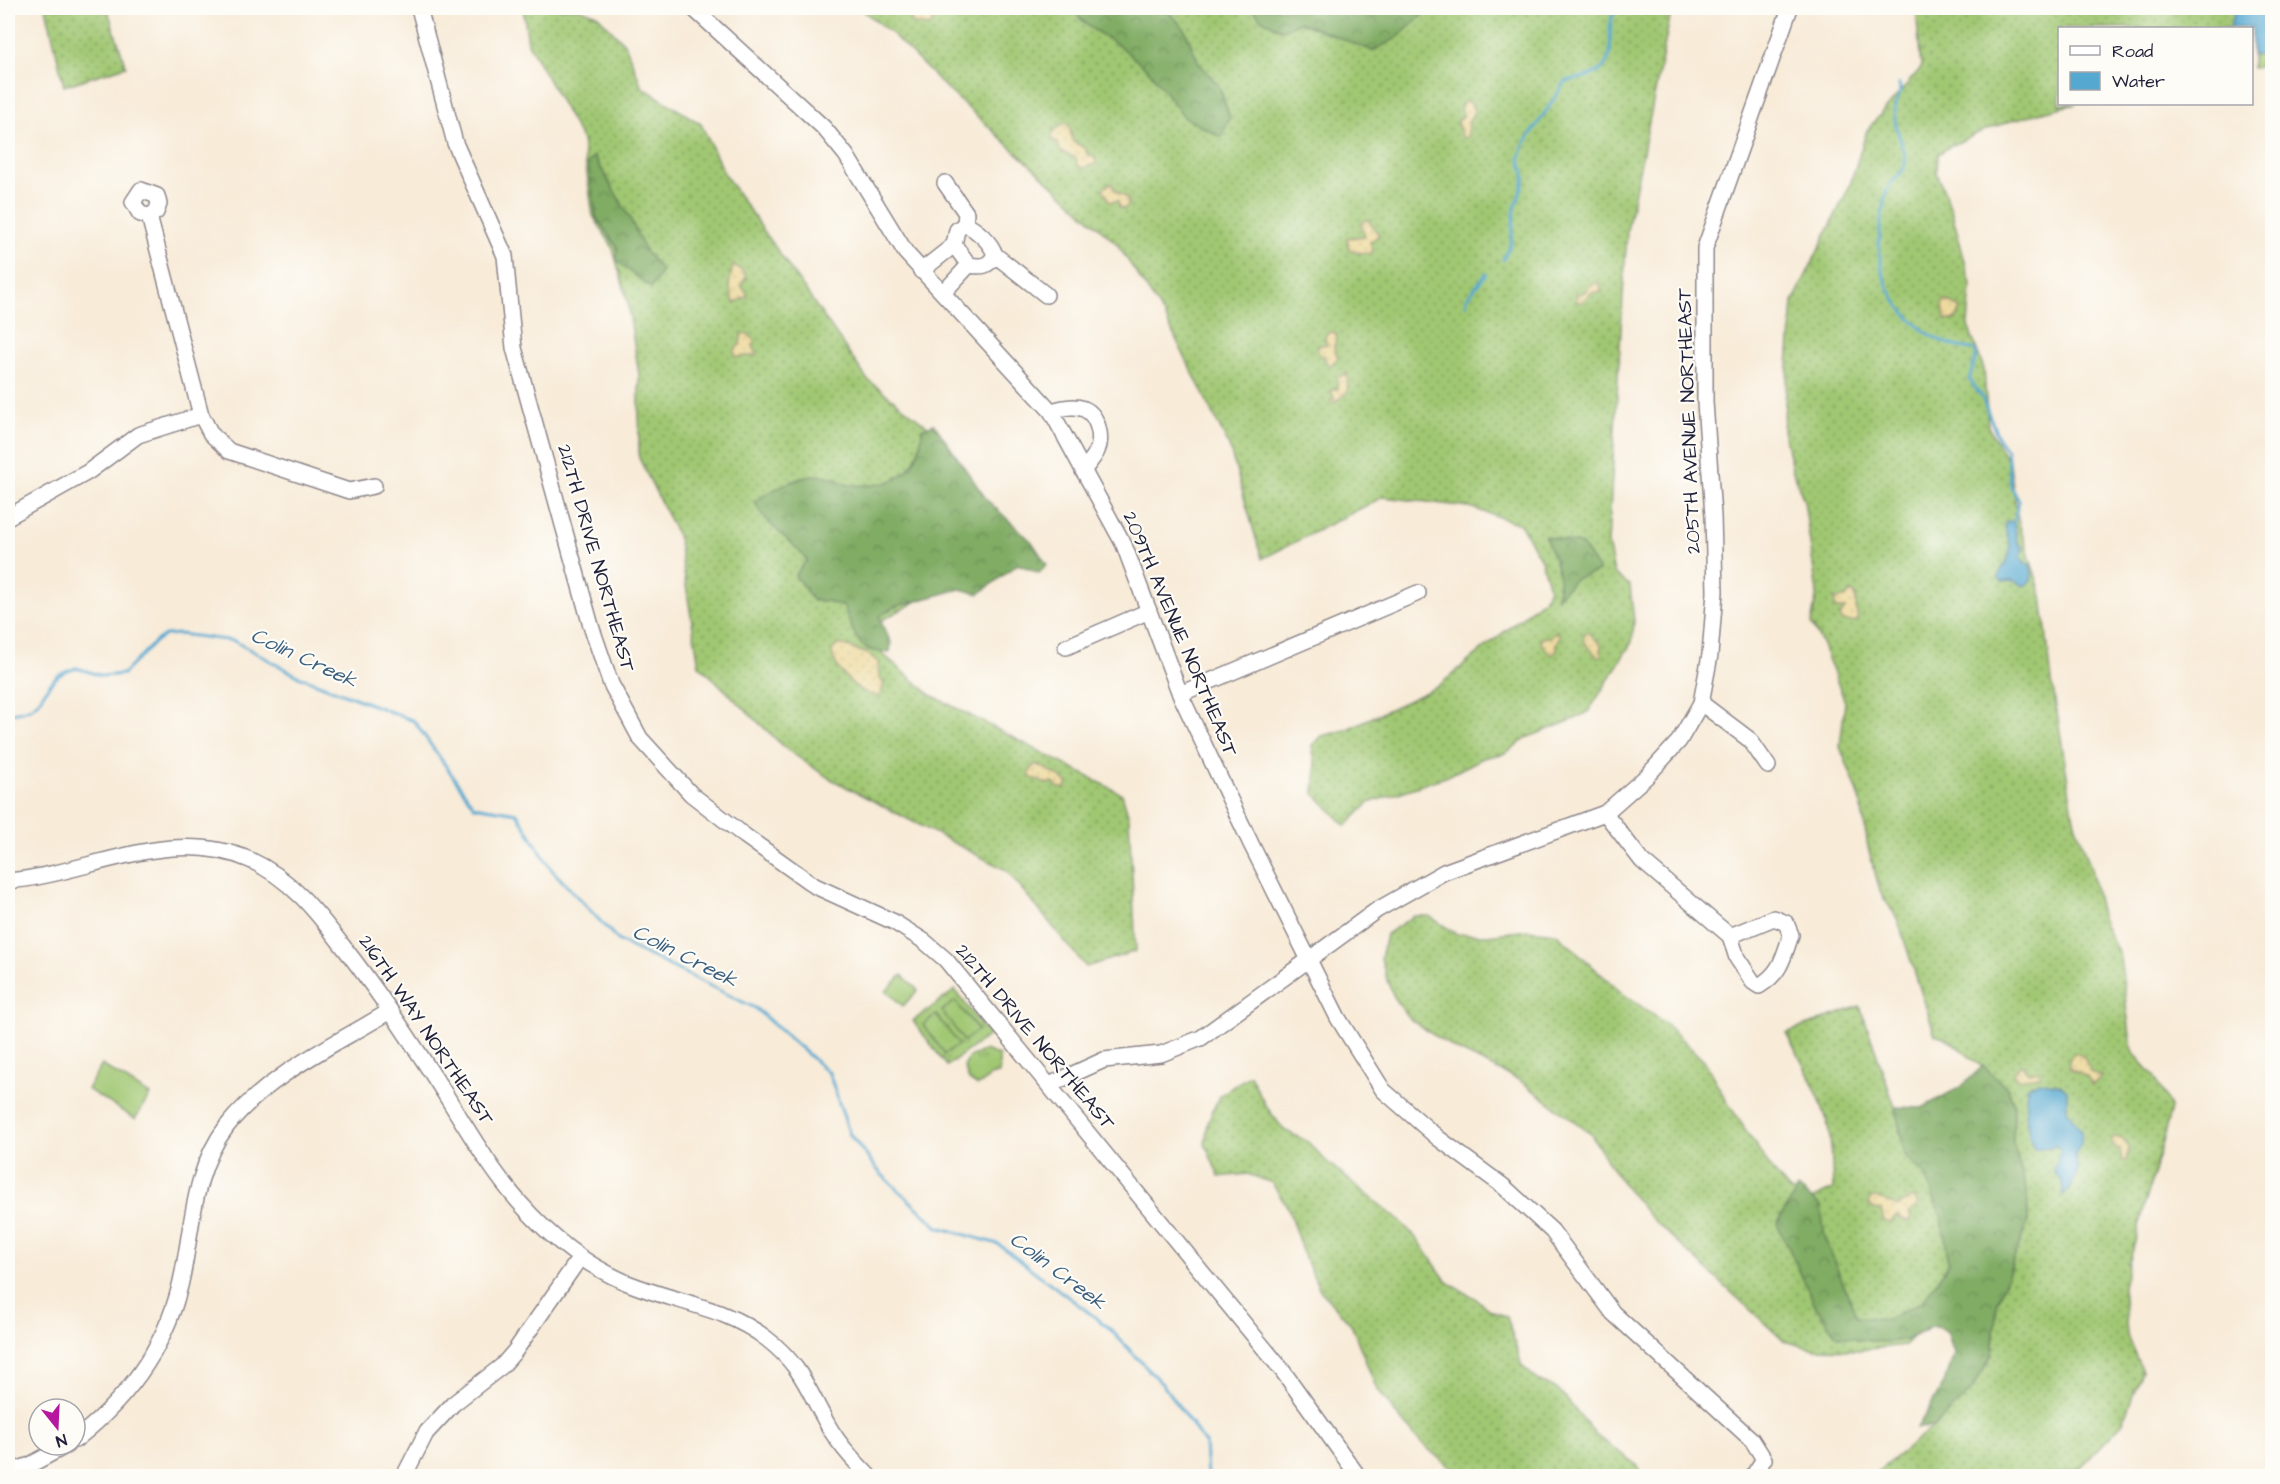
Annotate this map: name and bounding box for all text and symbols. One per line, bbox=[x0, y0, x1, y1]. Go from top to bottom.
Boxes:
legend bbox=[2058, 27, 2253, 105]
text: Road bbox=[2112, 39, 2153, 64]
text: Water bbox=[2112, 69, 2165, 94]
street label: 205TH AVENUE NORTHEAST bbox=[1670, 287, 1708, 555]
street label: 212TH DRIVE NORTHEAST bbox=[550, 441, 642, 676]
street label: 209TH AVENUE NORTHEAST bbox=[1116, 507, 1245, 761]
water label: Colin Creek bbox=[246, 621, 363, 696]
water label: Colin Creek bbox=[628, 917, 743, 995]
street label: 216TH WAY NORTHEAST bbox=[352, 929, 501, 1131]
street label: 212TH DRIVE NORTHEAST bbox=[949, 938, 1122, 1137]
water label: Colin Creek bbox=[1004, 1225, 1113, 1318]
north arrow bbox=[27, 1397, 87, 1457]
text: N bbox=[53, 1428, 69, 1452]

